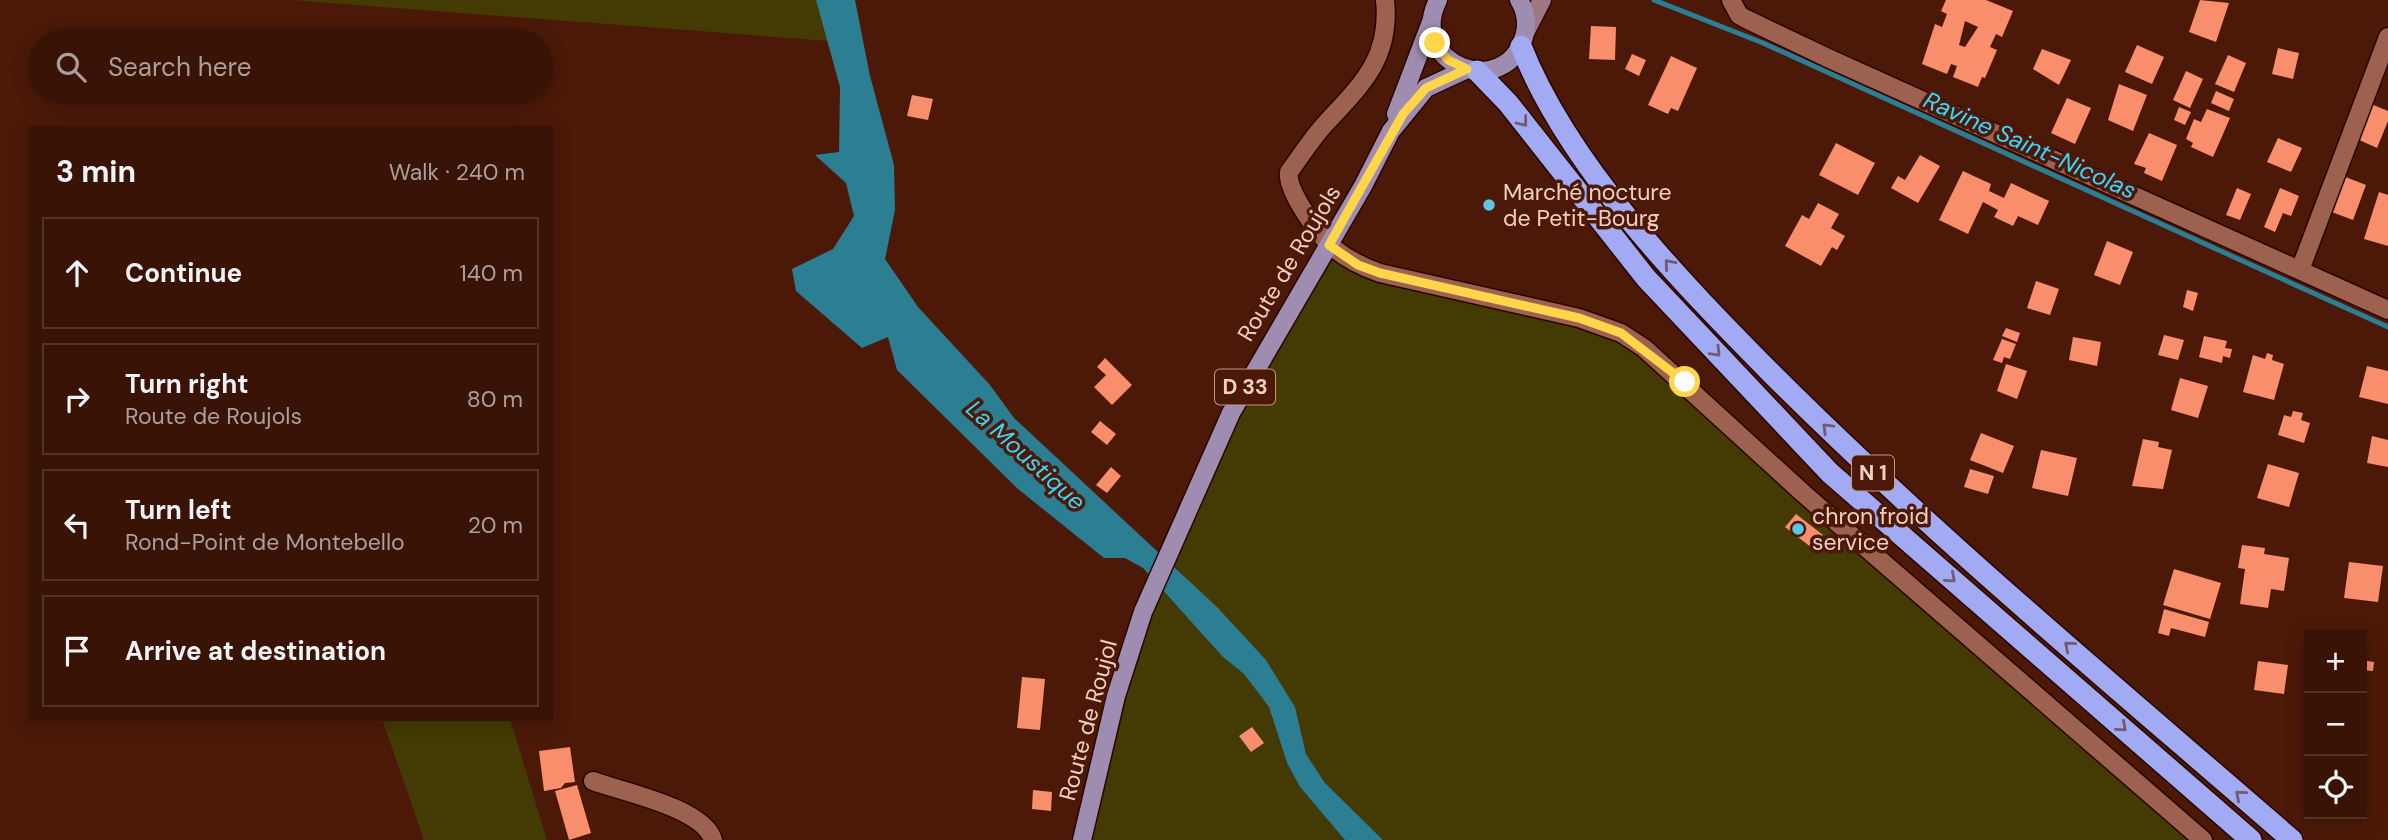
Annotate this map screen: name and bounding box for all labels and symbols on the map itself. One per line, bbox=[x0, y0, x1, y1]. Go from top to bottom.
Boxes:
route end bbox=[1419, 27, 1450, 58]
water label: Ravine Saint-Nicolas bbox=[1919, 84, 2141, 206]
one-way arrow bbox=[1514, 114, 1527, 127]
place label: Marché nocture de Petit-Bourg bbox=[1503, 177, 1672, 233]
street label: Route de Roujols bbox=[1231, 179, 1347, 347]
marker: Marché nocture de Petit-Bourg bbox=[1481, 197, 1497, 213]
one-way arrow bbox=[1665, 259, 1677, 272]
one-way arrow bbox=[1708, 344, 1721, 357]
route start bbox=[1669, 366, 1700, 397]
road number: D 33 bbox=[1215, 370, 1275, 404]
water label: La Moustique bbox=[960, 393, 1092, 517]
one-way arrow bbox=[1822, 423, 1835, 436]
road number: N 1 bbox=[1852, 456, 1894, 490]
place label: chron froid service bbox=[1812, 501, 1929, 557]
marker: chron froid service bbox=[1790, 521, 1806, 537]
one-way arrow bbox=[1942, 570, 1955, 582]
street label: Route de Roujol bbox=[1052, 636, 1124, 804]
one-way arrow bbox=[2064, 642, 2077, 654]
one-way arrow bbox=[2114, 719, 2127, 731]
one-way arrow bbox=[2235, 791, 2248, 803]

